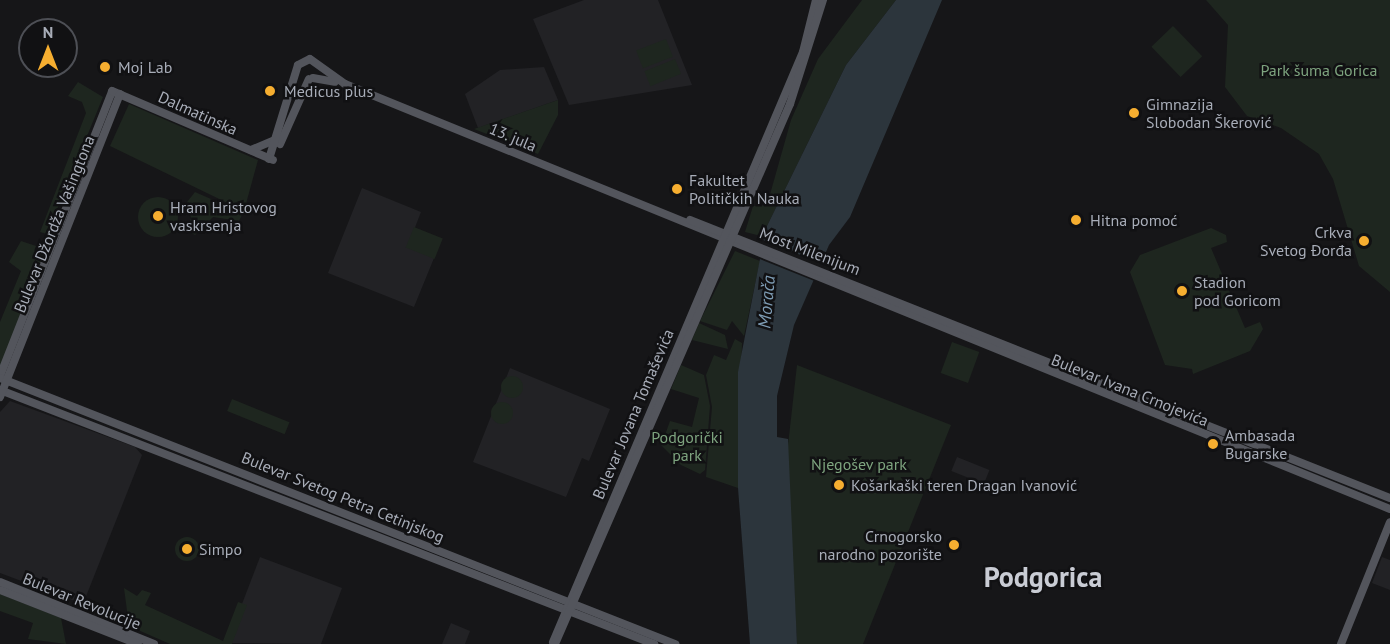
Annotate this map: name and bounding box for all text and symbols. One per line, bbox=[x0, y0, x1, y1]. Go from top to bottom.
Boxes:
north arrow bbox=[18, 18, 78, 78]
text: N bbox=[43, 22, 53, 42]
place label: Moj Lab bbox=[118, 57, 172, 77]
marker: Moj Lab bbox=[96, 58, 114, 76]
park label: Park šuma Gorica bbox=[1260, 60, 1378, 80]
place label: Medicus plus bbox=[284, 81, 373, 101]
marker: Medicus plus bbox=[261, 82, 279, 100]
street label: Dalmatinska bbox=[155, 87, 241, 139]
place label: Gimnazija Slobodan Škerović bbox=[1146, 94, 1272, 132]
marker: Gimnazija Slobodan Škerović bbox=[1127, 106, 1141, 120]
street label: 13. jula bbox=[486, 118, 540, 156]
street label: Bulevar Džordža Vašingtona bbox=[10, 132, 98, 316]
place label: Fakultet Političkih Nauka bbox=[689, 170, 800, 208]
marker: Fakultet Političkih Nauka bbox=[670, 182, 684, 196]
place label: Hram Hristovog vaskrsenja bbox=[170, 197, 277, 235]
marker: Hram Hristovog vaskrsenja bbox=[151, 209, 165, 223]
place label: Hitna pomoć bbox=[1090, 210, 1177, 230]
marker: Hitna pomoć bbox=[1067, 211, 1085, 229]
place label: Crkva Svetog Đorđa bbox=[1260, 222, 1352, 260]
street label: Most Milenijum bbox=[757, 223, 863, 279]
marker: Crkva Svetog Đorđa bbox=[1357, 234, 1371, 248]
place label: Stadion pod Goricom bbox=[1194, 272, 1281, 310]
water label: Morača bbox=[754, 275, 780, 329]
marker: Stadion pod Goricom bbox=[1175, 284, 1189, 298]
street label: Bulevar Jovana Tomaševića bbox=[588, 326, 678, 502]
street label: Bulevar Ivana Crnojevića bbox=[1049, 350, 1211, 430]
place label: Ambasada Bugarske bbox=[1225, 425, 1295, 463]
park label: Podgorički park bbox=[651, 427, 723, 465]
marker: Ambasada Bugarske bbox=[1206, 437, 1220, 451]
street label: Bulevar Svetog Petra Cetinjskog bbox=[239, 447, 447, 547]
park label: Njegošev park bbox=[811, 454, 907, 474]
place label: Košarkaški teren Dragan Ivanović bbox=[851, 475, 1077, 495]
marker: Košarkaški teren Dragan Ivanović bbox=[832, 478, 846, 492]
place label: Crnogorsko narodno pozorište bbox=[819, 526, 942, 564]
marker: Crnogorsko narodno pozorište bbox=[947, 538, 961, 552]
place label: Simpo bbox=[199, 539, 242, 559]
marker: Simpo bbox=[180, 542, 194, 556]
district label: Podgorica bbox=[984, 560, 1102, 594]
street label: Bulevar Revolucije bbox=[20, 569, 144, 633]

